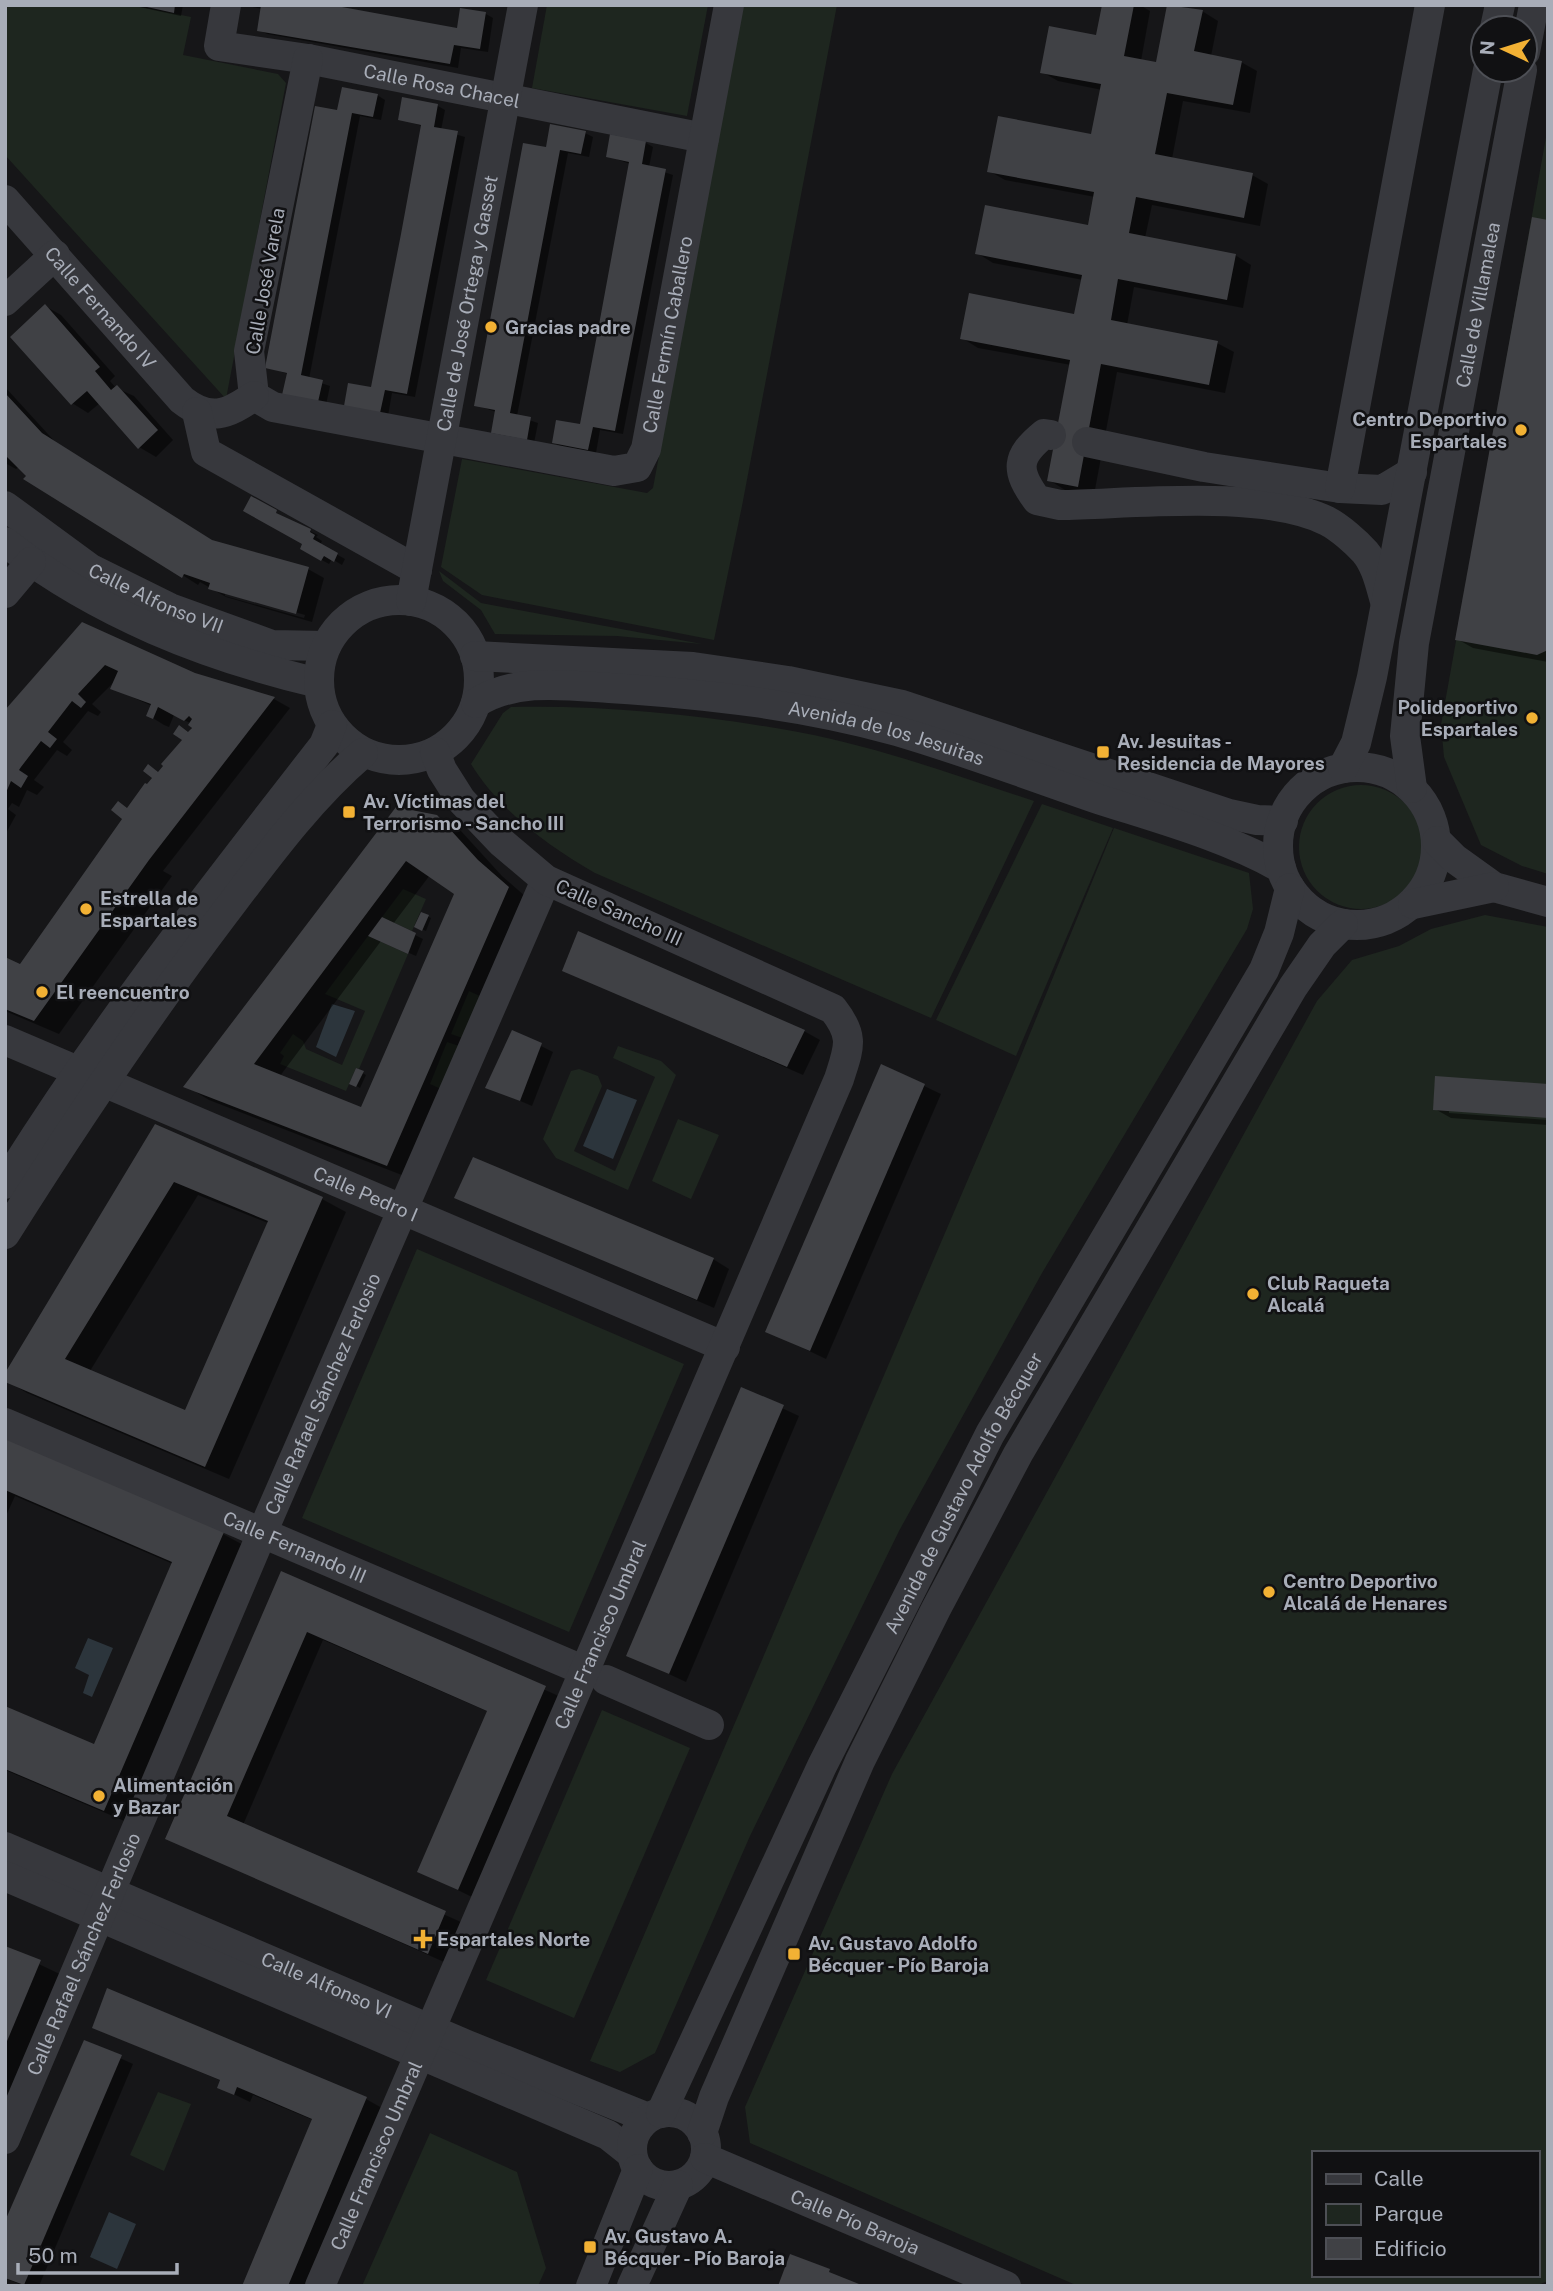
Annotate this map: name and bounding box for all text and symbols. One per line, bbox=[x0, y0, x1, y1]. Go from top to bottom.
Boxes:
north arrow bbox=[1469, 14, 1539, 84]
text: N bbox=[1476, 40, 1499, 56]
street label: Calle Rosa Chacel bbox=[362, 59, 522, 112]
street label: Calle de José Ortega y Gasset bbox=[432, 173, 502, 433]
street label: Calle José Varela bbox=[241, 206, 289, 356]
street label: Calle de Villamalea bbox=[1451, 220, 1504, 389]
street label: Calle Fermín Caballero bbox=[638, 234, 697, 435]
street label: Calle Fernando IV bbox=[41, 242, 160, 374]
place label: Gracias padre bbox=[505, 316, 631, 338]
marker: Gracias padre bbox=[483, 319, 499, 335]
place label: Centro Deportivo Espartales bbox=[1352, 408, 1507, 452]
marker: Centro Deportivo Espartales bbox=[1513, 422, 1529, 438]
street label: Calle Alfonso VII bbox=[85, 559, 226, 637]
street label: Avenida de los Jesuitas bbox=[787, 696, 987, 769]
place label: Polideportivo Espartales bbox=[1398, 696, 1518, 740]
marker: Polideportivo Espartales bbox=[1524, 710, 1540, 726]
place label: Av. Jesuitas - Residencia de Mayores bbox=[1117, 730, 1325, 774]
marker: Av. Jesuitas - Residencia de Mayores bbox=[1095, 744, 1111, 760]
place label: Av. Víctimas del Terrorismo - Sancho III bbox=[363, 790, 564, 834]
marker: Av. Víctimas del Terrorismo - Sancho III bbox=[341, 804, 357, 820]
street label: Calle Sancho III bbox=[552, 874, 686, 950]
place label: Estrella de Espartales bbox=[100, 887, 198, 931]
marker: Estrella de Espartales bbox=[78, 901, 94, 917]
place label: El reencuentro bbox=[56, 981, 190, 1003]
marker: El reencuentro bbox=[34, 984, 50, 1000]
street label: Calle Pedro I bbox=[310, 1162, 421, 1226]
street label: Calle Rafael Sánchez Ferlosio bbox=[260, 1270, 385, 1518]
place label: Club Raqueta Alcalá bbox=[1267, 1272, 1390, 1316]
marker: Club Raqueta Alcalá bbox=[1245, 1286, 1261, 1302]
street label: Avenida de Gustavo Adolfo Bécquer bbox=[880, 1348, 1047, 1637]
street label: Calle Fernando III bbox=[220, 1506, 370, 1587]
street label: Calle Francisco Umbral bbox=[550, 1537, 650, 1733]
place label: Centro Deportivo Alcalá de Henares bbox=[1283, 1570, 1447, 1614]
marker: Centro Deportivo Alcalá de Henares bbox=[1261, 1584, 1277, 1600]
place label: Alimentación y Bazar bbox=[113, 1774, 233, 1818]
marker: Alimentación y Bazar bbox=[91, 1788, 107, 1804]
street label: Calle Rafael Sánchez Ferlosio bbox=[22, 1829, 145, 2079]
place label: Espartales Norte bbox=[437, 1928, 590, 1950]
marker: Espartales Norte bbox=[415, 1931, 431, 1947]
place label: Av. Gustavo Adolfo Bécquer - Pío Baroja bbox=[808, 1932, 989, 1976]
marker: Av. Gustavo Adolfo Bécquer - Pío Baroja bbox=[786, 1946, 802, 1962]
street label: Calle Alfonso VI bbox=[258, 1947, 395, 2023]
street label: Calle Francisco Umbral bbox=[326, 2058, 426, 2254]
legend bbox=[1312, 2151, 1539, 2277]
text: Calle bbox=[1374, 2166, 1424, 2191]
street label: Calle Pío Baroja bbox=[787, 2185, 923, 2259]
text: Parque bbox=[1374, 2201, 1443, 2226]
place label: Av. Gustavo A. Bécquer - Pío Baroja bbox=[604, 2225, 785, 2269]
scale bar bbox=[18, 2232, 177, 2276]
text: Edificio bbox=[1374, 2236, 1447, 2261]
marker: Av. Gustavo A. Bécquer - Pío Baroja bbox=[582, 2239, 598, 2255]
text: 50 m bbox=[28, 2243, 78, 2268]

